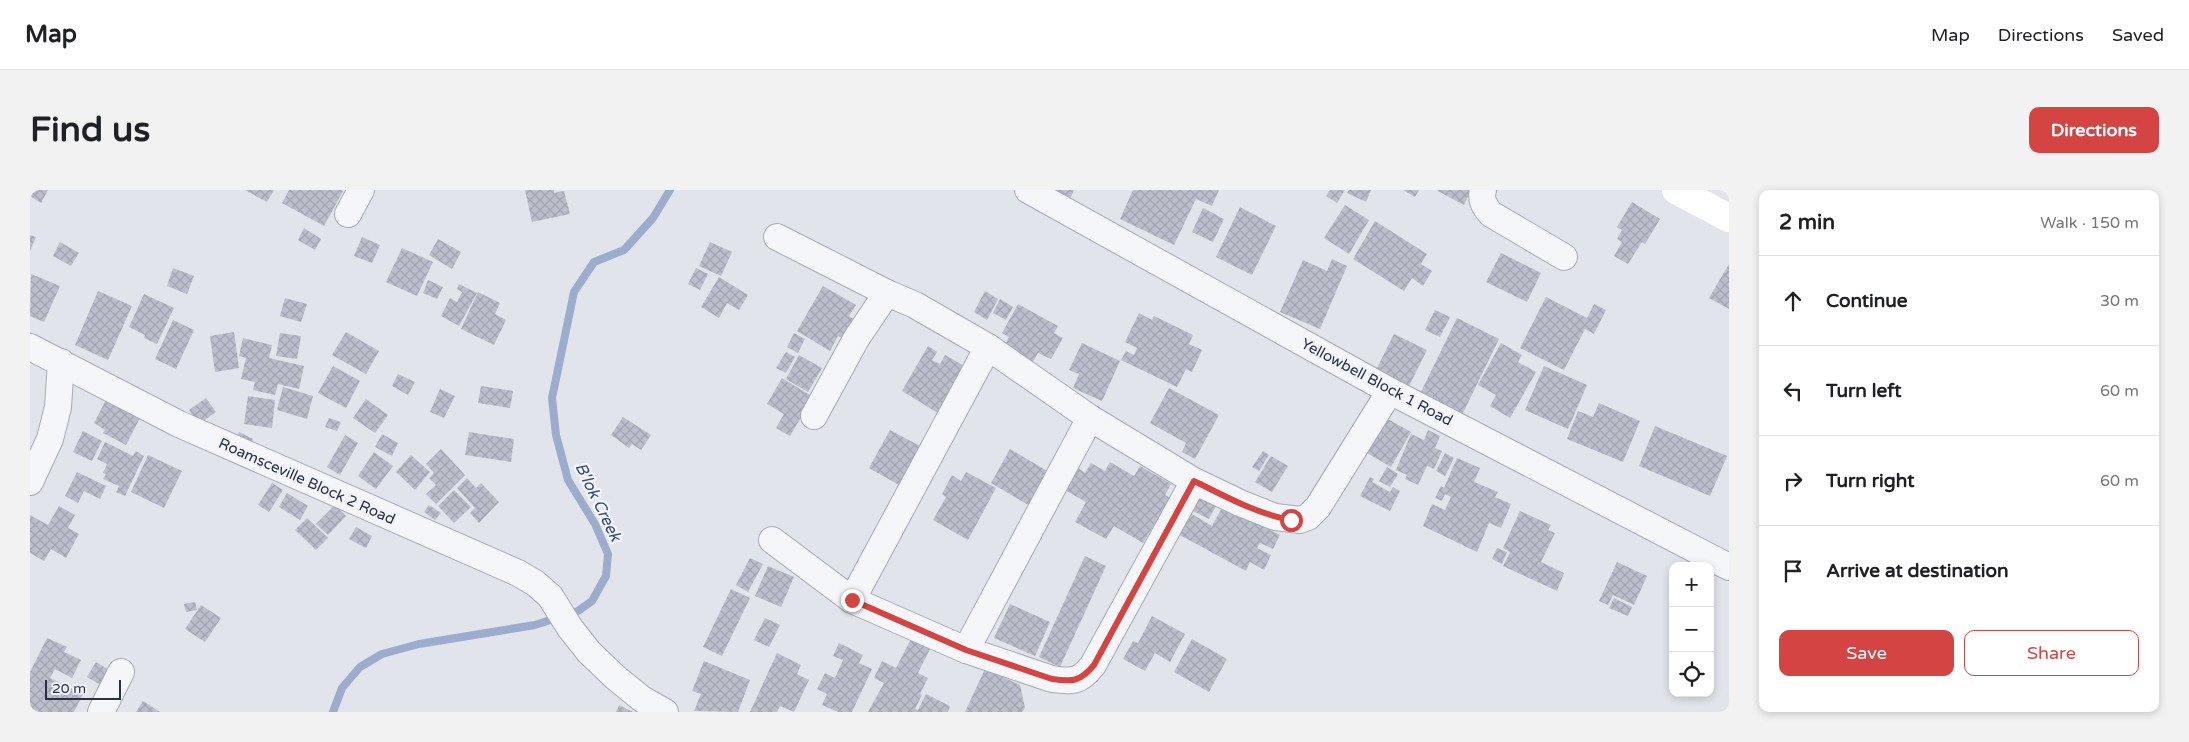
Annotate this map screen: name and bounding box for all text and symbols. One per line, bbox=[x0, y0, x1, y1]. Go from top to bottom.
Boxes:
text: Map bbox=[25, 20, 77, 49]
text: Map bbox=[1931, 24, 1970, 46]
text: Directions bbox=[1998, 24, 2084, 46]
text: Saved bbox=[2112, 24, 2164, 46]
button: Directions bbox=[2029, 107, 2159, 153]
text: Find us bbox=[30, 109, 150, 151]
text: 2 min bbox=[1779, 210, 1835, 235]
text: Walk · 150 m bbox=[2040, 213, 2139, 233]
icon: ahead bbox=[1779, 287, 1807, 315]
text: Continue bbox=[1826, 290, 1908, 312]
text: 30 m bbox=[2100, 291, 2139, 311]
street label: Yellowbell Block 1 Road bbox=[1298, 334, 1456, 430]
icon: left bbox=[1779, 377, 1807, 405]
text: Turn left bbox=[1826, 380, 1902, 402]
text: 60 m bbox=[2100, 381, 2139, 401]
street label: Roamsceville Block 2 Road bbox=[216, 434, 398, 528]
water label: B'lok Creek bbox=[570, 459, 626, 546]
icon: right bbox=[1779, 467, 1807, 495]
text: Turn right bbox=[1826, 470, 1914, 492]
text: 60 m bbox=[2100, 471, 2139, 491]
route start bbox=[1280, 509, 1303, 532]
icon: arrive bbox=[1779, 557, 1807, 585]
text: Arrive at destination bbox=[1826, 560, 2009, 582]
map controls bbox=[1669, 562, 1714, 697]
button: + bbox=[1669, 562, 1714, 607]
route end bbox=[841, 589, 864, 612]
button: − bbox=[1669, 607, 1714, 652]
button: Save bbox=[1779, 630, 1954, 676]
button: Share bbox=[1964, 630, 2139, 676]
button: locate bbox=[1669, 652, 1714, 697]
scale bar bbox=[45, 677, 121, 700]
text: 20 m bbox=[52, 680, 86, 697]

